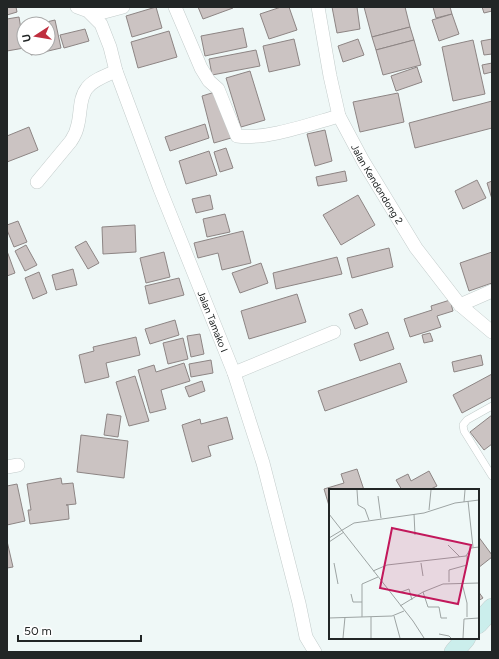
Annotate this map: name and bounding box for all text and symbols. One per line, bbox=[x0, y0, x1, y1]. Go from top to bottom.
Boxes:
north arrow bbox=[16, 16, 56, 56]
text: U bbox=[19, 33, 34, 43]
street label: Jalan Kendondong 2 bbox=[348, 142, 406, 227]
street label: Jalan Tamako I bbox=[195, 289, 231, 354]
inset map bbox=[329, 489, 479, 639]
scale bar bbox=[18, 617, 141, 643]
text: 50 m bbox=[24, 624, 52, 638]

